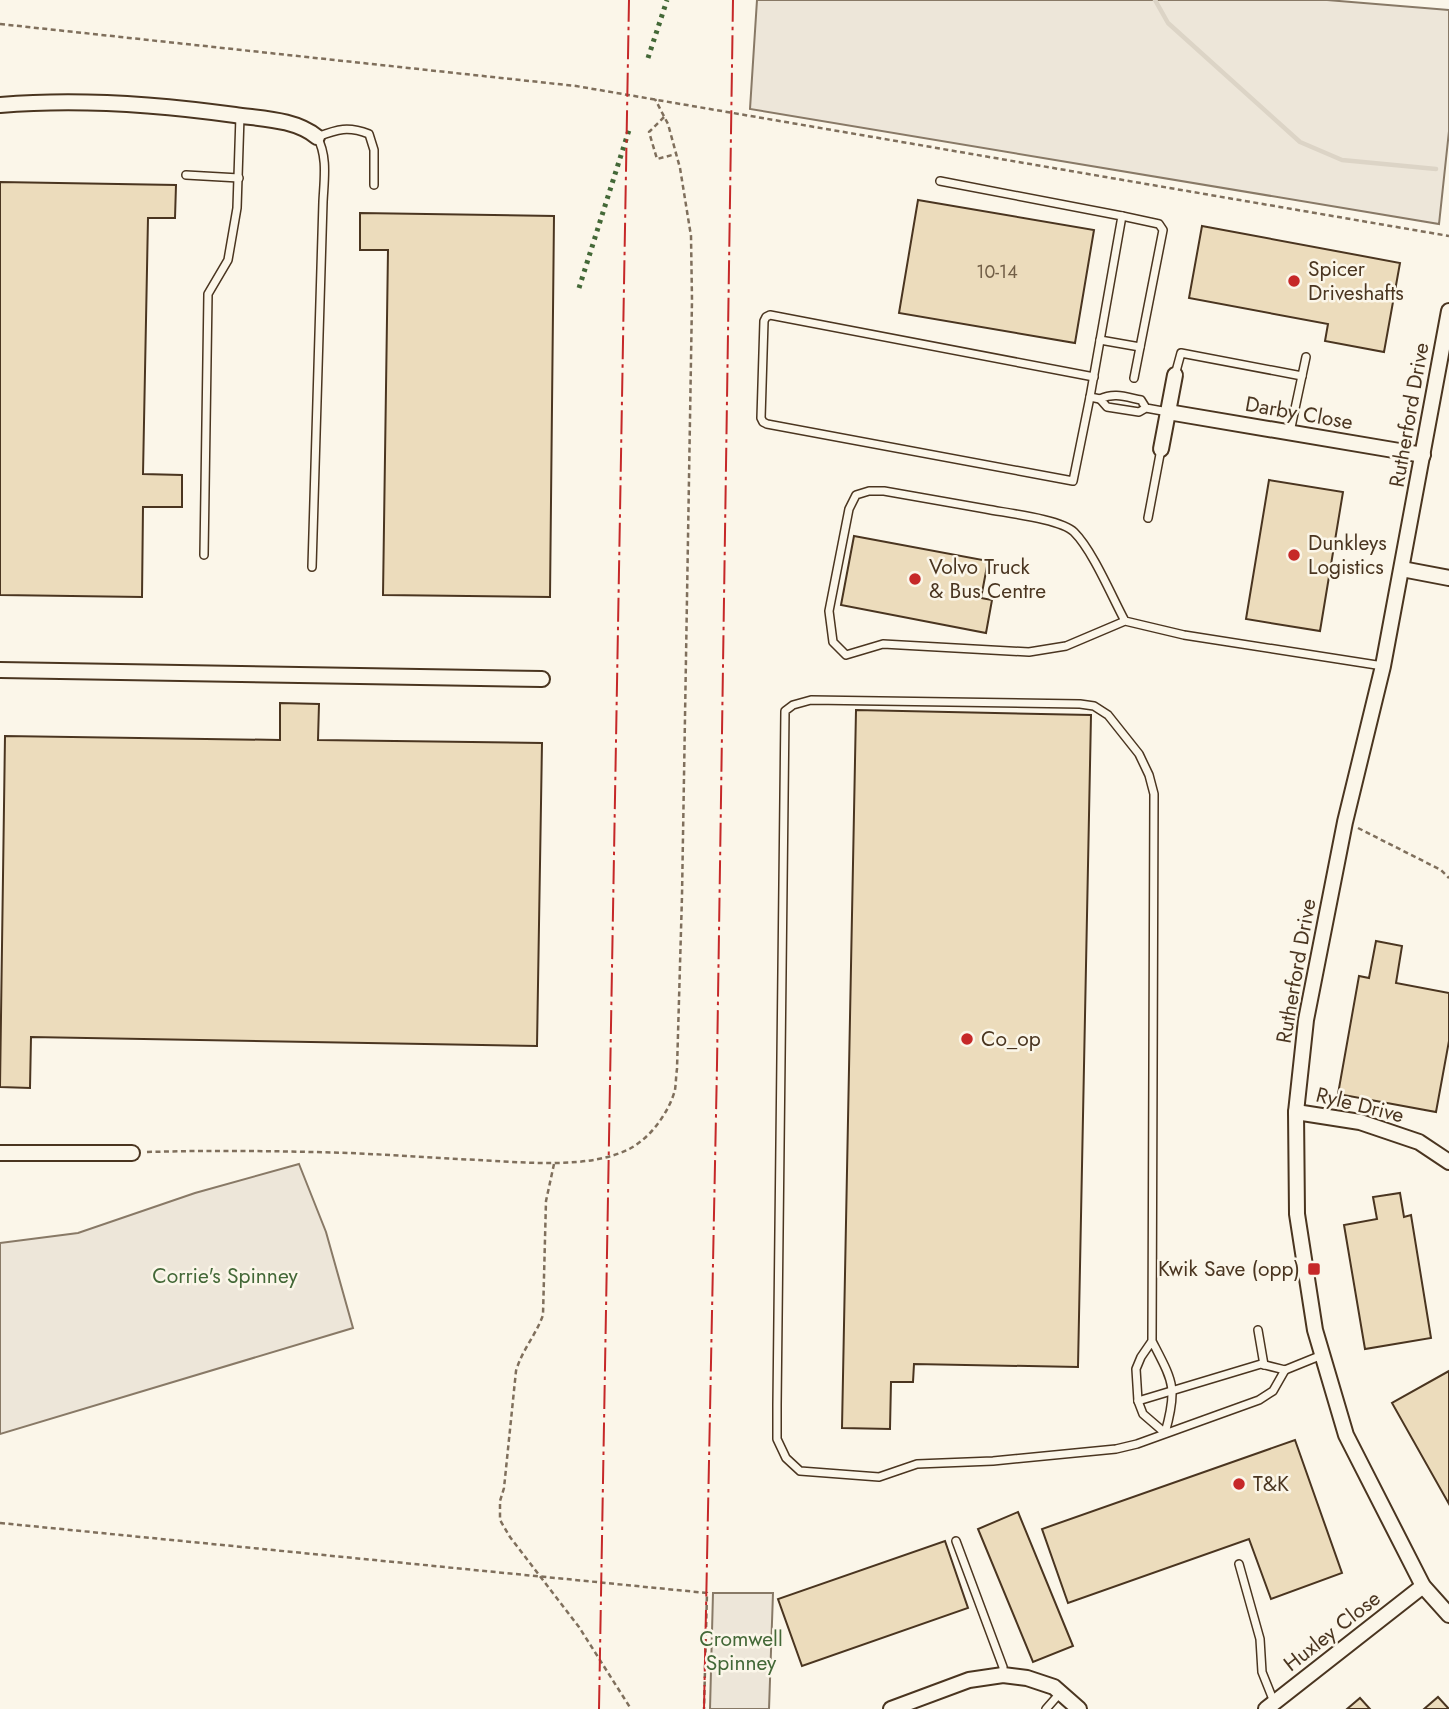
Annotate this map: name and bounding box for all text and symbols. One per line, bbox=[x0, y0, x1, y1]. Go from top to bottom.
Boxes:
place label: Spicer Driveshafts bbox=[1308, 254, 1404, 308]
house number: 10-14 bbox=[976, 259, 1018, 285]
marker: Spicer Driveshafts bbox=[1286, 273, 1302, 289]
street label: Rutherford Drive bbox=[1382, 340, 1437, 490]
street label: Darby Close bbox=[1243, 389, 1355, 437]
place label: Dunkleys Logistics bbox=[1308, 528, 1387, 582]
marker: Dunkleys Logistics bbox=[1286, 547, 1302, 563]
place label: Volvo Truck & Bus Centre bbox=[929, 552, 1046, 606]
marker: Volvo Truck & Bus Centre bbox=[907, 571, 923, 587]
street label: Rutherford Drive bbox=[1269, 896, 1324, 1046]
place label: Co_op bbox=[981, 1024, 1041, 1054]
marker: Co_op bbox=[959, 1031, 975, 1047]
street label: Ryle Drive bbox=[1313, 1080, 1407, 1130]
place label: Kwik Save (opp) bbox=[1158, 1254, 1300, 1284]
park label: Corrie's Spinney bbox=[152, 1261, 298, 1291]
marker: Kwik Save (opp) bbox=[1306, 1261, 1322, 1277]
place label: T&K bbox=[1253, 1469, 1289, 1499]
marker: T&K bbox=[1231, 1476, 1247, 1492]
street label: Huxley Close bbox=[1277, 1583, 1387, 1678]
park label: Cromwell Spinney bbox=[699, 1624, 783, 1678]

